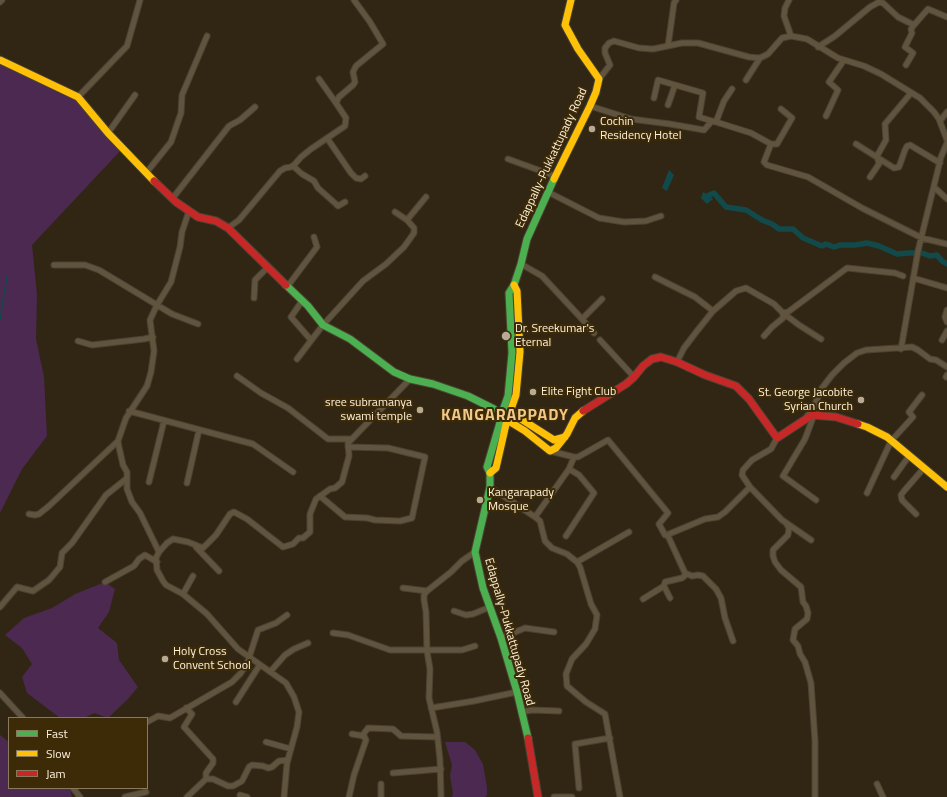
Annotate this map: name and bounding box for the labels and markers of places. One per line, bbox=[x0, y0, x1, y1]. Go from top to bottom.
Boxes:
place label: Cochin Residency Hotel bbox=[600, 115, 681, 143]
marker: Cochin Residency Hotel bbox=[587, 124, 597, 134]
place label: Dr. Sreekumar's Eternal bbox=[515, 322, 594, 350]
marker: Dr. Sreekumar's Eternal bbox=[500, 330, 512, 342]
place label: Elite Fight Club bbox=[541, 385, 616, 399]
place label: St. George Jacobite Syrian Church bbox=[758, 386, 853, 414]
marker: Elite Fight Club bbox=[528, 387, 538, 397]
marker: St. George Jacobite Syrian Church bbox=[856, 395, 866, 405]
place label: sree subramanya swami temple bbox=[325, 396, 412, 424]
marker: sree subramanya swami temple bbox=[415, 405, 425, 415]
place label: Kangarapady Mosque bbox=[488, 486, 554, 514]
marker: Kangarapady Mosque bbox=[475, 495, 485, 505]
place label: Holy Cross Convent School bbox=[173, 645, 251, 673]
marker: Holy Cross Convent School bbox=[160, 654, 170, 664]

